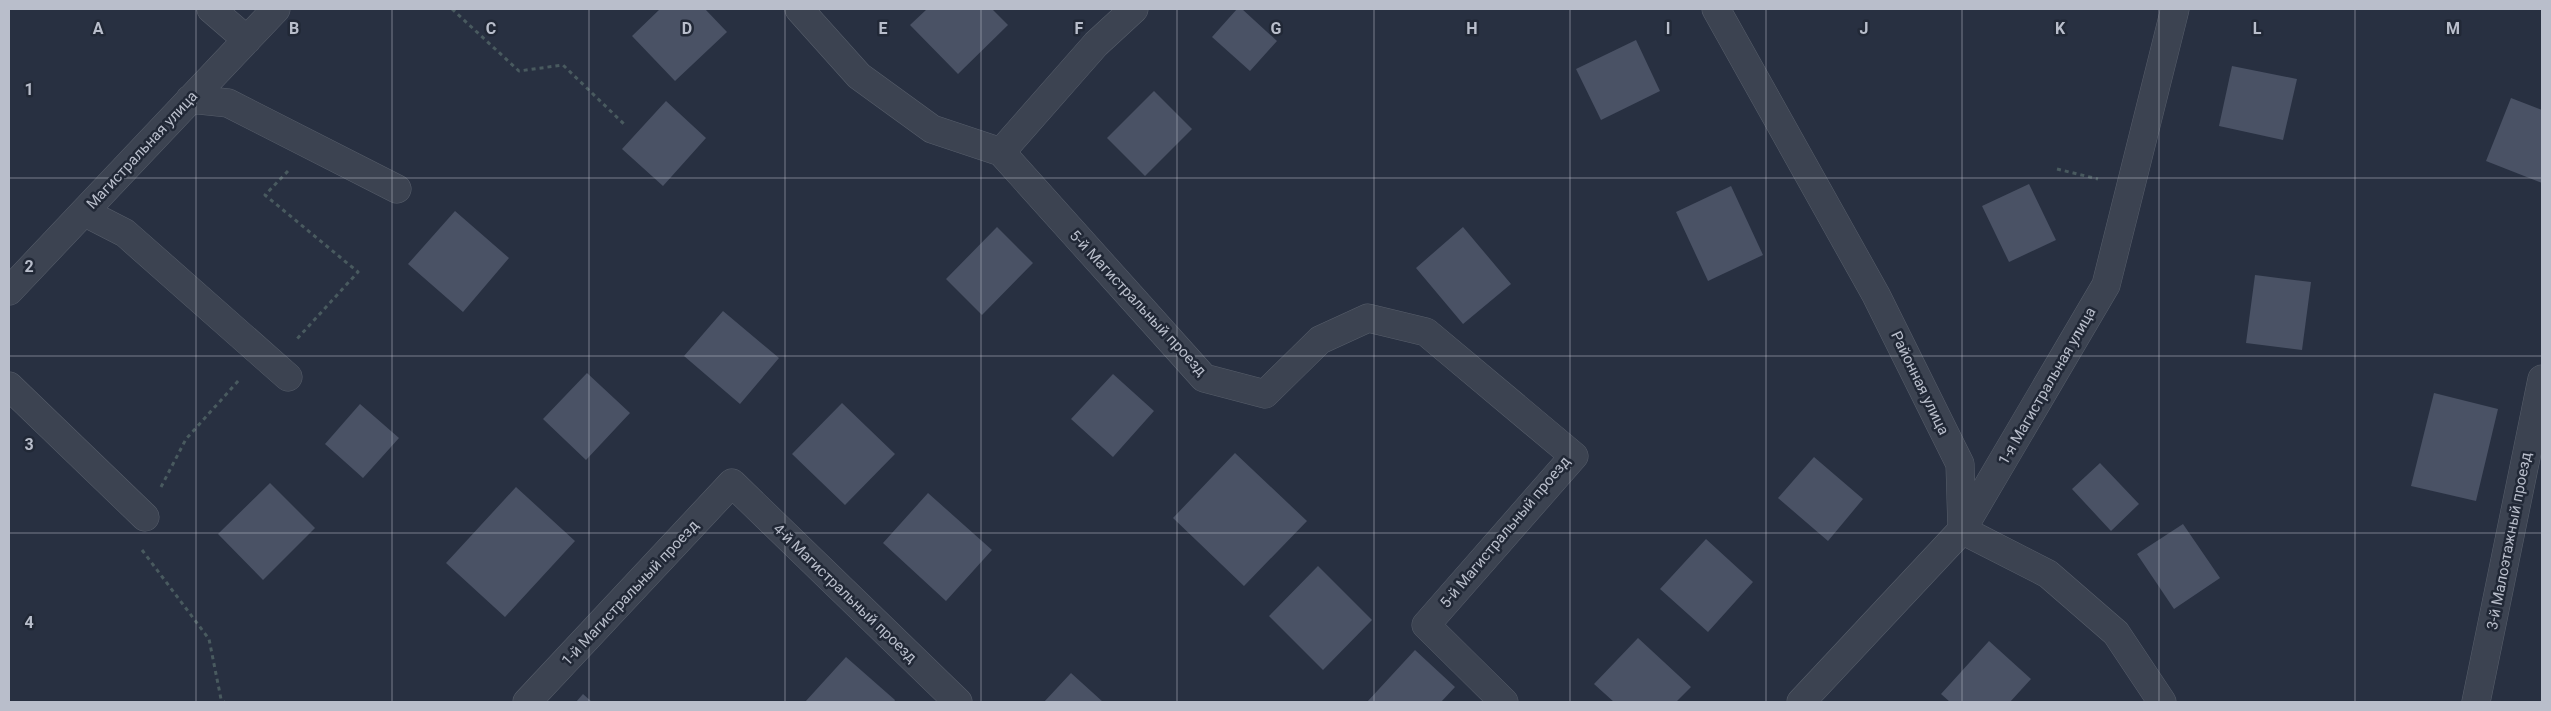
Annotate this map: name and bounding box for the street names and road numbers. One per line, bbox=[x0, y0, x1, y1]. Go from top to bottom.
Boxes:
street label: Магистральная улица bbox=[83, 87, 201, 213]
street label: 5-й Магистральный проезд bbox=[1066, 226, 1210, 380]
street label: 1-я Магистральная улица bbox=[1994, 304, 2100, 468]
street label: Районная улица bbox=[1887, 328, 1953, 438]
street label: 3-й Малоэтажный проезд bbox=[2483, 451, 2535, 631]
street label: 5-й Магистральный проезд bbox=[1436, 452, 1574, 612]
street label: 1-й Магистральный проезд bbox=[558, 516, 702, 670]
street label: 4-й Магистральный проезд bbox=[769, 520, 921, 666]

